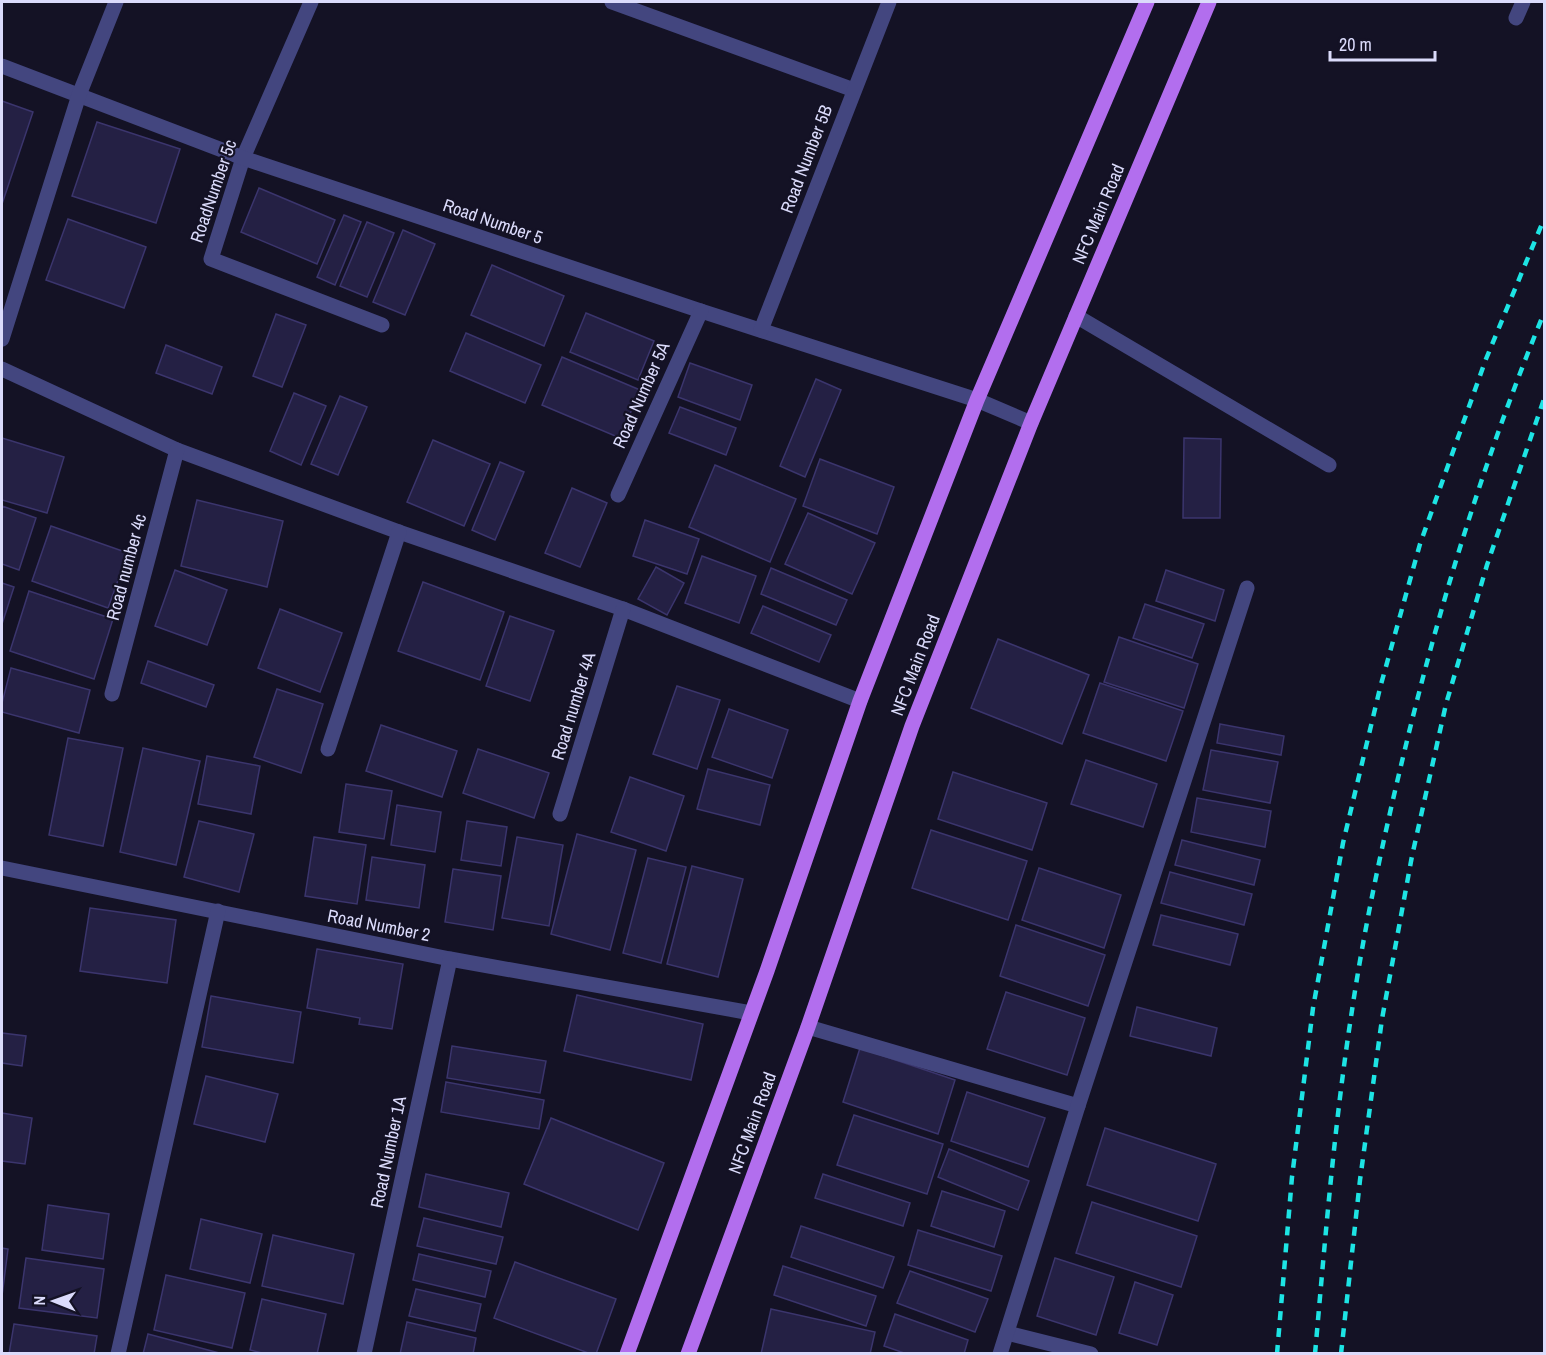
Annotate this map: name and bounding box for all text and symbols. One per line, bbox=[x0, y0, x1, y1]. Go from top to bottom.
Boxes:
scale bar bbox=[1330, 24, 1435, 62]
text: 20 m bbox=[1339, 32, 1372, 57]
street label: Road Number 5B bbox=[774, 101, 838, 217]
street label: RoadNumber 5c bbox=[184, 136, 242, 246]
street label: NFC Main Road bbox=[1066, 160, 1130, 268]
street label: Road Number 5 bbox=[440, 192, 546, 250]
street label: Road Number 5A bbox=[606, 338, 676, 452]
street label: Road number 4c bbox=[100, 511, 152, 623]
street label: NFC Main Road bbox=[884, 611, 946, 719]
street label: Road number 4A bbox=[545, 649, 601, 763]
street label: Road Number 2 bbox=[325, 903, 433, 947]
street label: NFC Main Road bbox=[722, 1069, 782, 1177]
street label: Road Number 1A bbox=[364, 1093, 412, 1210]
north arrow bbox=[24, 1271, 84, 1331]
text: N bbox=[28, 1296, 50, 1306]

